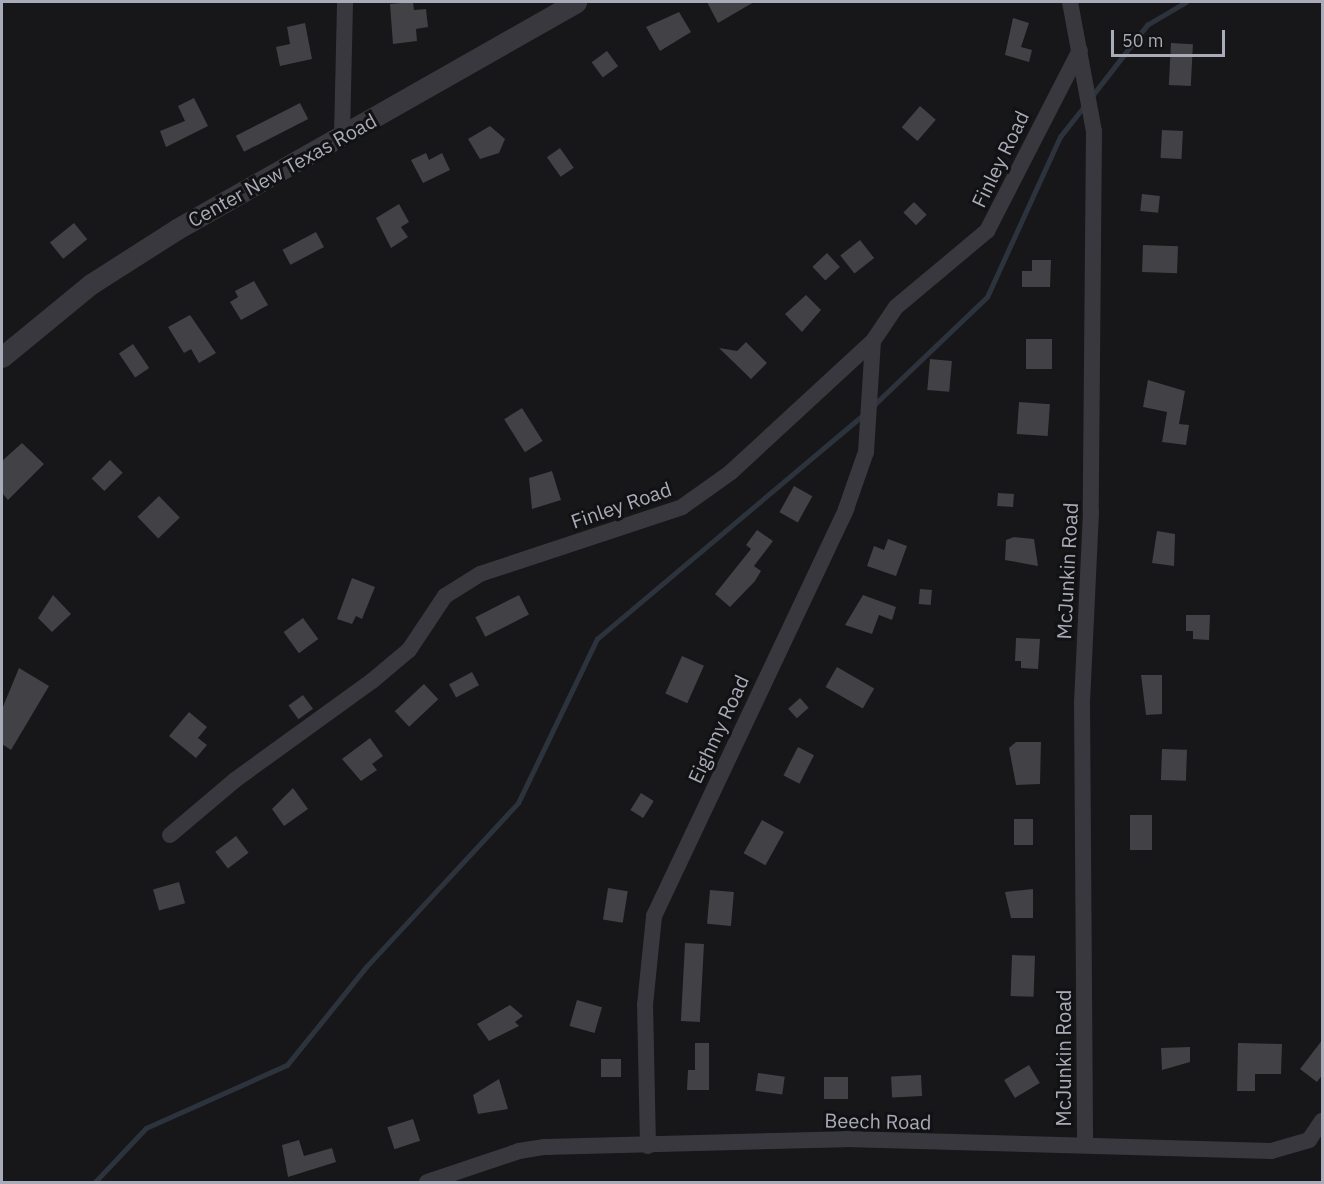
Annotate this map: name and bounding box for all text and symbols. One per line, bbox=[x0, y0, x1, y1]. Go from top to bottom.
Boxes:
scale bar bbox=[1114, 18, 1228, 56]
text: 50 m bbox=[1122, 29, 1164, 52]
street label: Finley Road bbox=[966, 107, 1034, 211]
street label: Center New Texas Road bbox=[183, 108, 381, 232]
street label: Finley Road bbox=[568, 477, 674, 533]
street label: McJunkin Road bbox=[1051, 502, 1083, 640]
street label: Eighmy Road bbox=[682, 671, 754, 787]
street label: McJunkin Road bbox=[1051, 990, 1075, 1126]
street label: Beech Road bbox=[824, 1108, 932, 1134]

